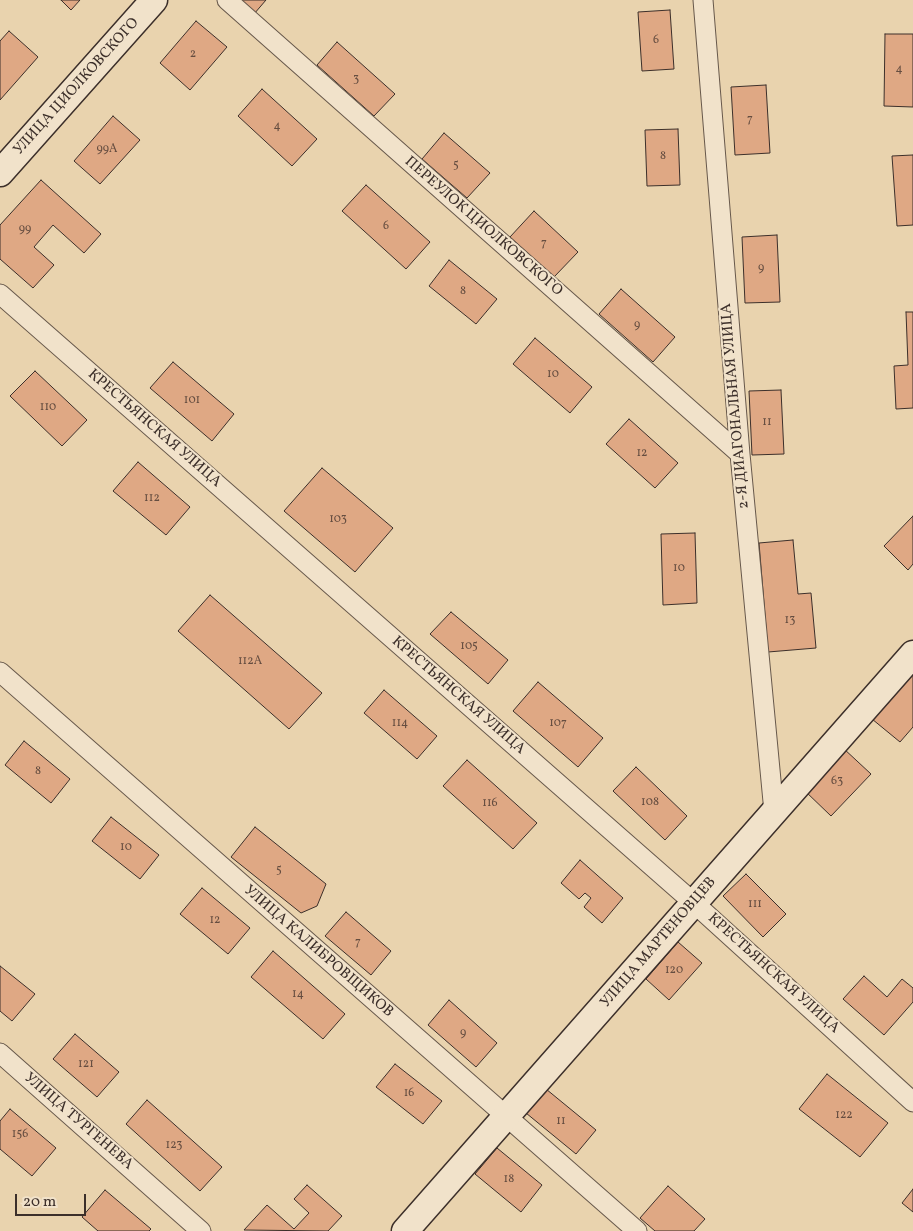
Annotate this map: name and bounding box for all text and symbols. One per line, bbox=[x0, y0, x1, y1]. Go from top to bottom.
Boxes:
street label: УЛИЦА ЦИОЛКОВСКОГО bbox=[11, 15, 143, 159]
house number: 6 bbox=[653, 34, 659, 48]
house number: 2 bbox=[190, 48, 196, 62]
house number: 4 bbox=[895, 63, 903, 77]
house number: 3 bbox=[353, 73, 359, 87]
house number: 7 bbox=[747, 113, 753, 127]
house number: 4 bbox=[273, 120, 281, 134]
house number: 99А bbox=[96, 143, 118, 157]
house number: 8 bbox=[660, 150, 666, 164]
street label: ПЕРЕУЛОК ЦИОЛКОВСКОГО bbox=[400, 153, 566, 301]
house number: 5 bbox=[453, 159, 459, 173]
house number: 6 bbox=[383, 220, 389, 234]
house number: 99 bbox=[19, 223, 31, 237]
house number: 7 bbox=[541, 237, 547, 251]
house number: 9 bbox=[758, 262, 764, 276]
house number: 8 bbox=[460, 285, 466, 299]
street label: 2-Я ДИАГОНАЛЬНАЯ УЛИЦА bbox=[718, 302, 754, 510]
house number: 9 bbox=[634, 319, 640, 333]
street label: КРЕСТЬЯНСКАЯ УЛИЦА bbox=[84, 366, 224, 492]
house number: 10 bbox=[547, 368, 559, 382]
house number: 101 bbox=[184, 394, 200, 408]
house number: 110 bbox=[40, 401, 56, 415]
house number: 11 bbox=[762, 416, 772, 430]
house number: 12 bbox=[636, 447, 648, 461]
house number: 112 bbox=[144, 492, 160, 506]
house number: 103 bbox=[329, 513, 347, 527]
house number: 10 bbox=[673, 562, 685, 576]
house number: 13 bbox=[785, 614, 795, 628]
street label: КРЕСТЬЯНСКАЯ УЛИЦА bbox=[388, 633, 528, 759]
house number: 105 bbox=[460, 640, 478, 654]
house number: 112А bbox=[238, 655, 262, 669]
house number: 114 bbox=[392, 717, 408, 731]
house number: 107 bbox=[549, 717, 567, 731]
house number: 8 bbox=[35, 765, 41, 779]
house number: 63 bbox=[831, 775, 843, 789]
house number: 108 bbox=[641, 796, 659, 810]
house number: 116 bbox=[482, 797, 498, 811]
house number: 10 bbox=[120, 841, 132, 855]
house number: 5 bbox=[276, 864, 282, 878]
street label: УЛИЦА МАРТЕНОВЦЕВ bbox=[597, 874, 721, 1012]
street label: УЛИЦА КАЛИБРОВЩИКОВ bbox=[239, 882, 397, 1022]
house number: 111 bbox=[748, 898, 762, 912]
street label: КРЕСТЬЯНСКАЯ УЛИЦА bbox=[703, 910, 843, 1038]
house number: 12 bbox=[209, 914, 221, 928]
house number: 7 bbox=[355, 936, 361, 950]
house number: 120 bbox=[665, 964, 683, 978]
house number: 14 bbox=[292, 988, 304, 1002]
house number: 9 bbox=[460, 1027, 466, 1041]
house number: 121 bbox=[78, 1058, 94, 1072]
street label: УЛИЦА ТУРГЕНЕВА bbox=[20, 1070, 136, 1174]
house number: 16 bbox=[404, 1087, 414, 1101]
house number: 122 bbox=[835, 1109, 853, 1123]
house number: 11 bbox=[556, 1115, 566, 1129]
house number: 156 bbox=[12, 1128, 28, 1142]
house number: 123 bbox=[166, 1139, 182, 1153]
house number: 18 bbox=[504, 1173, 514, 1187]
scale bar bbox=[18, 1184, 89, 1216]
text: 20 m bbox=[23, 1192, 56, 1213]

